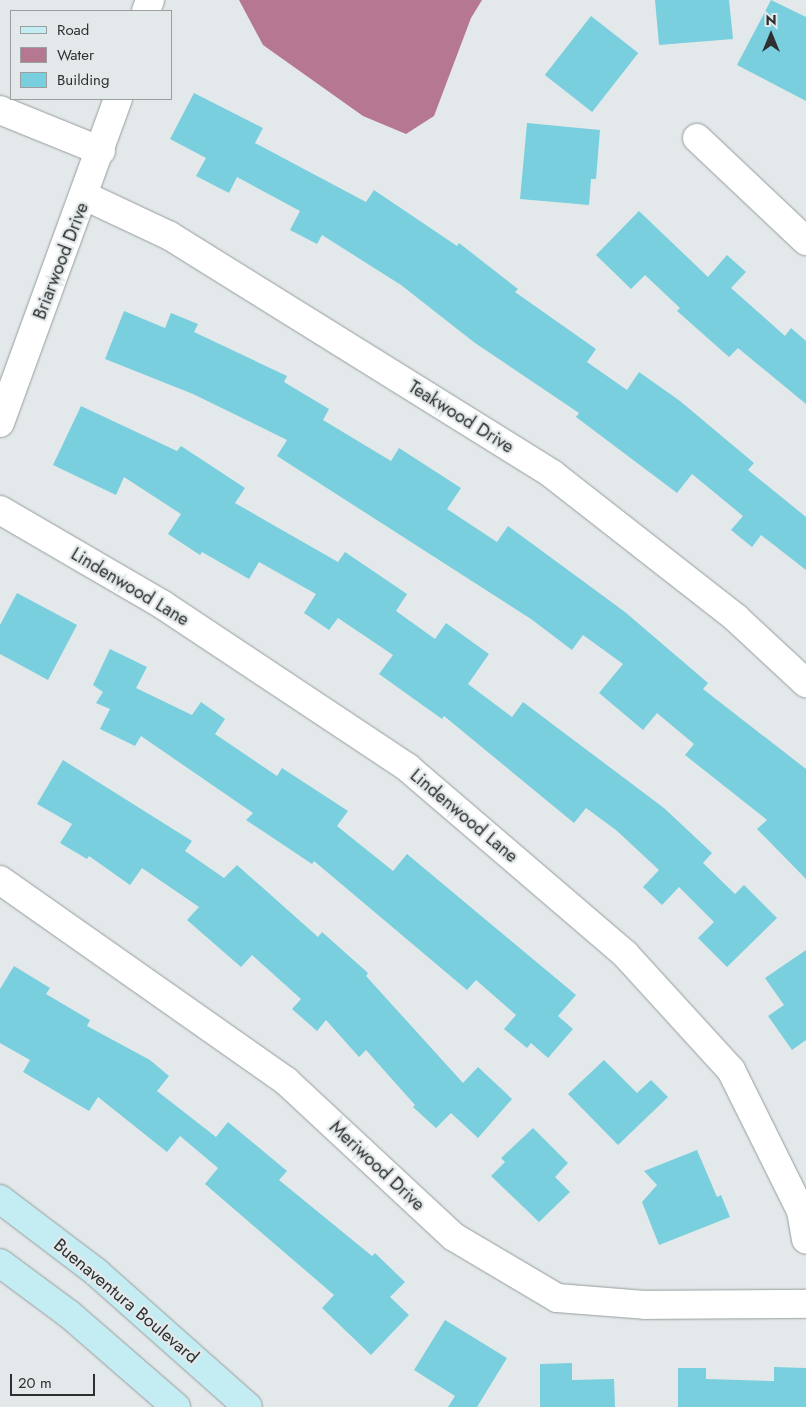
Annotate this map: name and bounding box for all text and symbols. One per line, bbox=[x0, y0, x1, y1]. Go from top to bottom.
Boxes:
legend bbox=[10, 10, 172, 100]
north arrow bbox=[746, 10, 796, 60]
text: N bbox=[765, 10, 777, 30]
text: Road bbox=[57, 19, 89, 41]
text: Water bbox=[57, 44, 94, 66]
text: Building bbox=[57, 69, 109, 91]
street label: Briarwood Drive bbox=[29, 199, 93, 323]
street label: Teakwood Drive bbox=[404, 376, 518, 458]
street label: Lindenwood Lane bbox=[67, 543, 193, 631]
street label: Lindenwood Lane bbox=[406, 765, 522, 867]
street label: Meriwood Drive bbox=[325, 1116, 429, 1216]
street label: Buenaventura Boulevard bbox=[49, 1234, 203, 1368]
scale bar bbox=[12, 1364, 98, 1396]
text: 20 m bbox=[18, 1372, 52, 1394]

